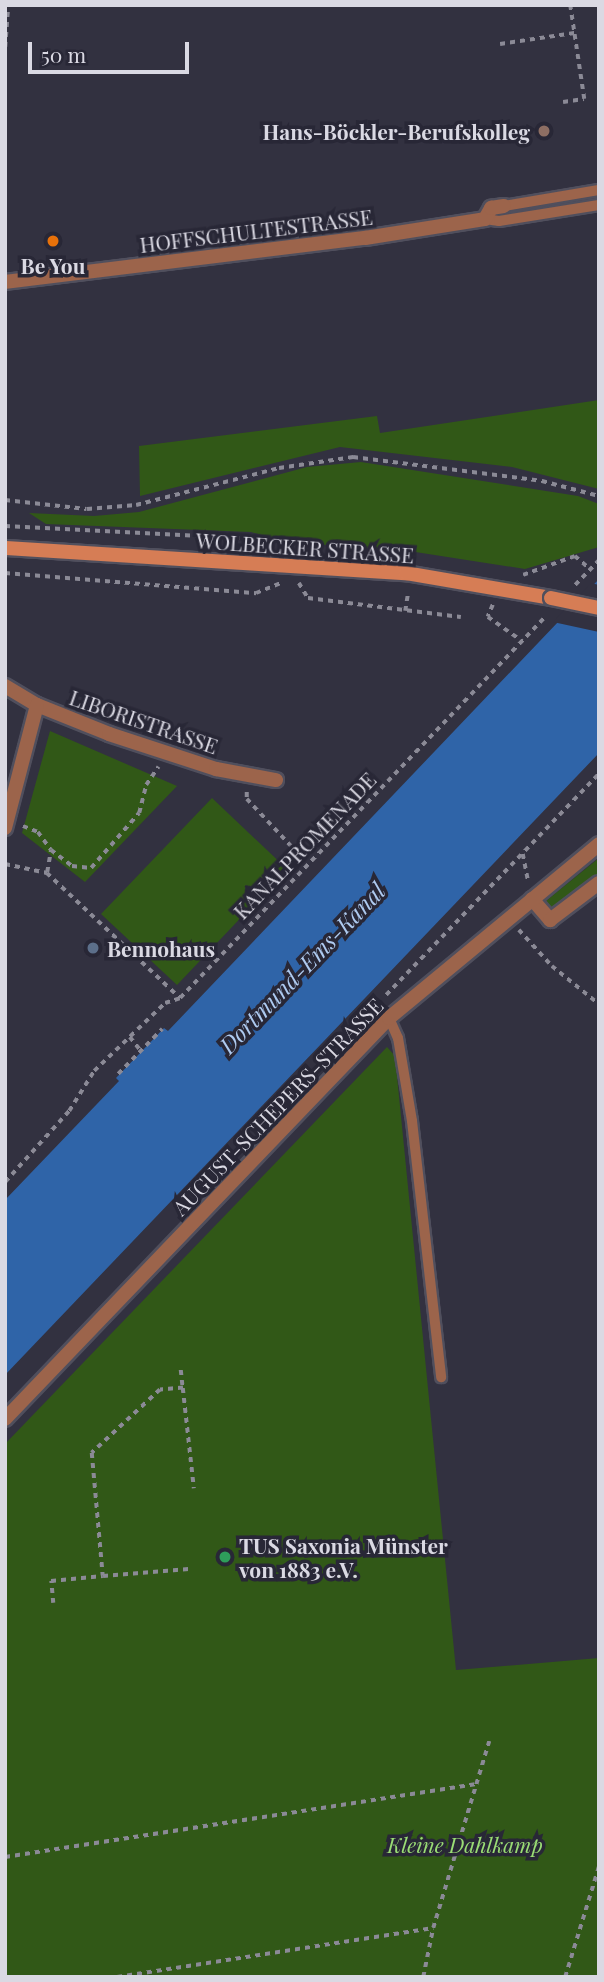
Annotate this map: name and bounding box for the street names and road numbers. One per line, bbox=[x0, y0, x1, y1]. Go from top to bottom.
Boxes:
street label: HOFFSCHULTESTRASSE bbox=[138, 203, 374, 257]
street label: WOLBECKER STRASSE bbox=[195, 527, 415, 567]
street label: LIBORISTRASSE bbox=[66, 684, 222, 758]
street label: KANALPROMENADE bbox=[228, 766, 380, 924]
street label: AUGUST-SCHEPERS-STRASSE bbox=[167, 992, 387, 1220]

